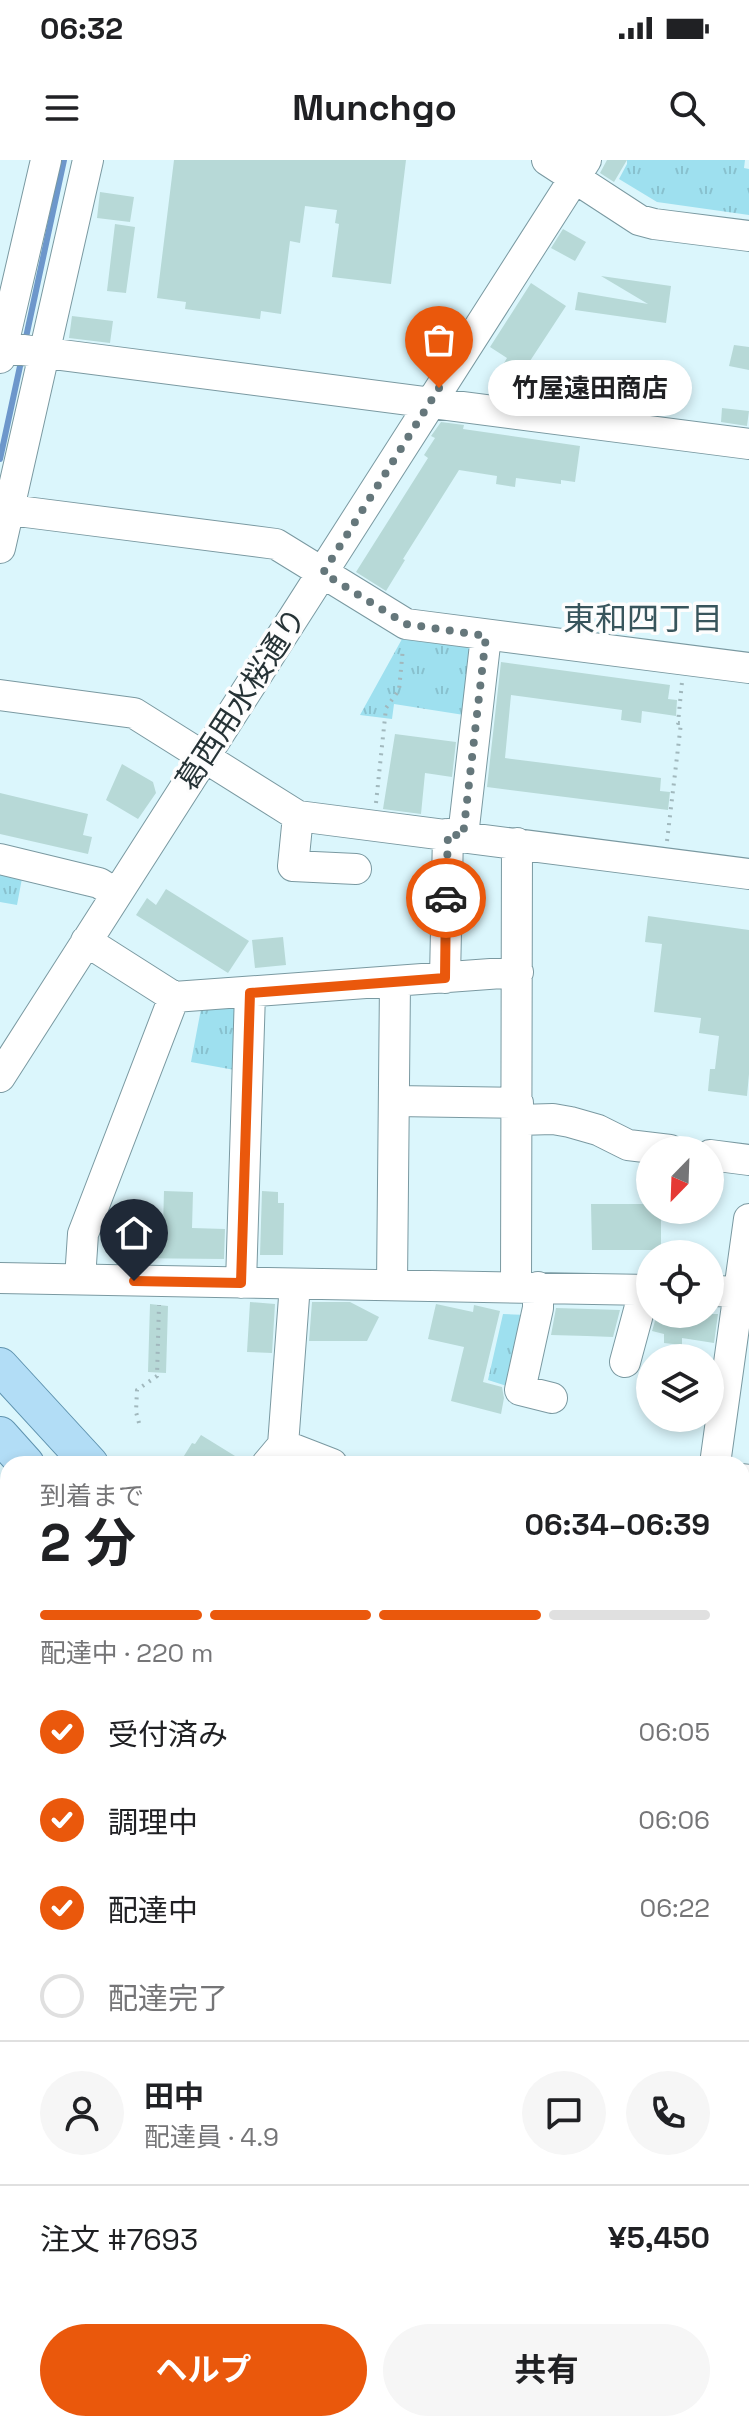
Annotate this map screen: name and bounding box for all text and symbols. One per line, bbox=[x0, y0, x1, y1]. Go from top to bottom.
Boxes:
text: 06:32 bbox=[40, 9, 123, 48]
text: Munchgo bbox=[292, 85, 457, 131]
icon: menu bbox=[40, 86, 84, 130]
icon: search bbox=[665, 86, 709, 130]
pin bbox=[405, 306, 473, 388]
icon: bag bbox=[417, 318, 461, 362]
callout: 竹屋遠田商店 bbox=[487, 360, 691, 416]
text: 竹屋遠田商店 bbox=[512, 371, 668, 405]
district label: 東和四丁目 bbox=[563, 599, 723, 639]
street label: 葛西用水桜通り bbox=[167, 600, 315, 798]
courier bbox=[406, 858, 486, 938]
icon: car bbox=[424, 876, 468, 920]
north arrow bbox=[636, 1136, 724, 1224]
map controls bbox=[636, 1136, 724, 1432]
pin bbox=[100, 1199, 168, 1281]
icon: home bbox=[112, 1211, 156, 1255]
button: locate bbox=[636, 1240, 724, 1328]
button: layers bbox=[636, 1344, 724, 1432]
text: 到着まで bbox=[40, 1479, 144, 1513]
text: 06:34–06:39 bbox=[525, 1505, 710, 1544]
text: 2 分 bbox=[40, 1510, 136, 1576]
text: 配達中 · 220 m bbox=[40, 1636, 213, 1670]
icon: check bbox=[40, 1710, 84, 1754]
text: 受付済み bbox=[108, 1715, 228, 1754]
text: 06:05 bbox=[639, 1715, 710, 1749]
icon: check bbox=[40, 1798, 84, 1842]
text: 調理中 bbox=[108, 1803, 198, 1842]
text: 06:06 bbox=[638, 1803, 710, 1837]
icon: check bbox=[40, 1886, 84, 1930]
text: 配達中 bbox=[108, 1891, 198, 1930]
text: 06:22 bbox=[639, 1891, 710, 1925]
text: 配達完了 bbox=[108, 1979, 228, 2018]
button: person bbox=[40, 2071, 124, 2155]
button: chat bbox=[522, 2071, 606, 2155]
button: phone bbox=[626, 2071, 710, 2155]
text: 田中 bbox=[144, 2077, 204, 2116]
text: 配達員 · 4.9 bbox=[144, 2120, 279, 2154]
text: ¥5,450 bbox=[608, 2218, 710, 2257]
text: 注文 #7693 bbox=[40, 2220, 198, 2259]
button: ヘルプ bbox=[40, 2324, 367, 2416]
button: 共有 bbox=[383, 2324, 710, 2416]

